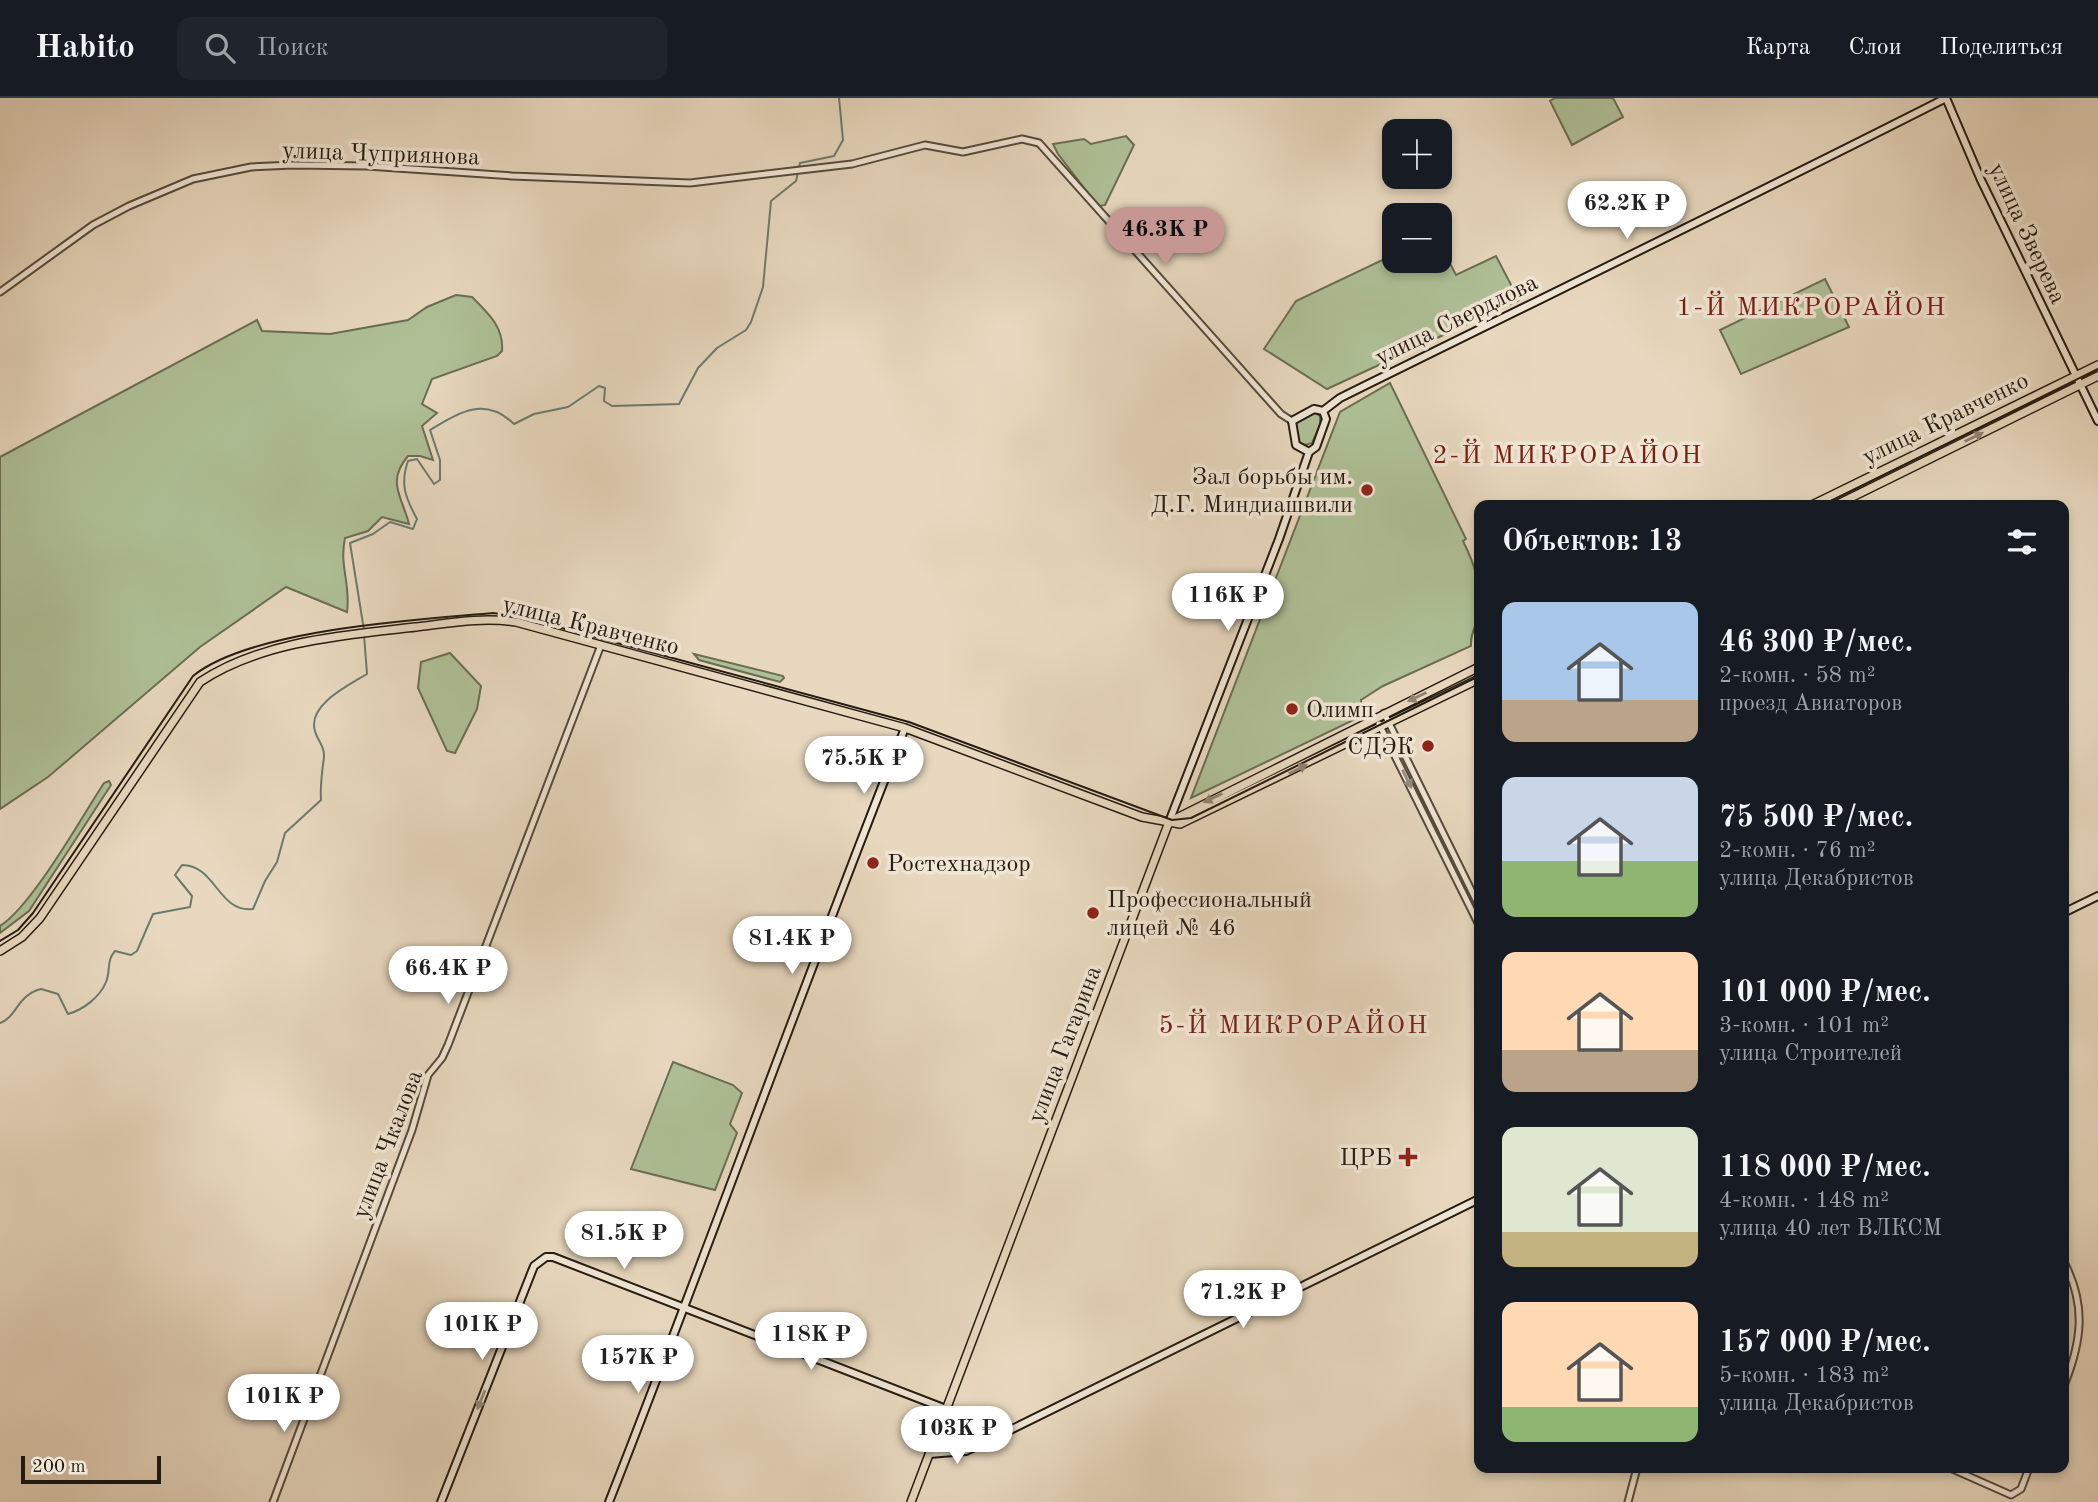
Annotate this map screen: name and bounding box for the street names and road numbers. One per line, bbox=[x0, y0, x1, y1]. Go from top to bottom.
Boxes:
street label: улица Чуприянова bbox=[282, 140, 480, 170]
street label: улица Зверева bbox=[1983, 160, 2069, 308]
street label: улица Свердлова bbox=[1372, 271, 1542, 371]
street label: улица Кравченко bbox=[1859, 369, 2033, 470]
street label: улица Кравченко bbox=[500, 593, 681, 661]
street label: улица Гагарина bbox=[1025, 963, 1107, 1127]
street label: улица Чкалова bbox=[350, 1067, 428, 1222]

